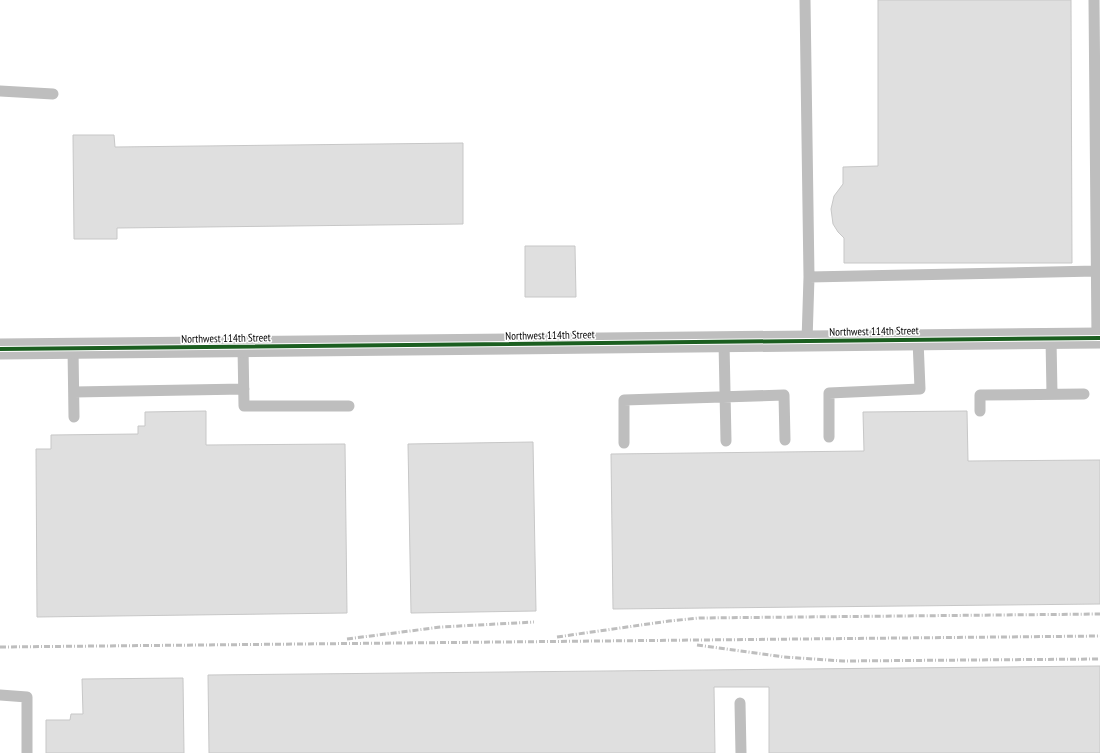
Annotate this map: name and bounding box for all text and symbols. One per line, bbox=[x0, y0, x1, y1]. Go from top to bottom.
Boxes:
street label: Northwest 114th Street bbox=[829, 323, 919, 339]
street label: Northwest 114th Street bbox=[505, 327, 595, 343]
street label: Northwest 114th Street bbox=[181, 330, 271, 346]

